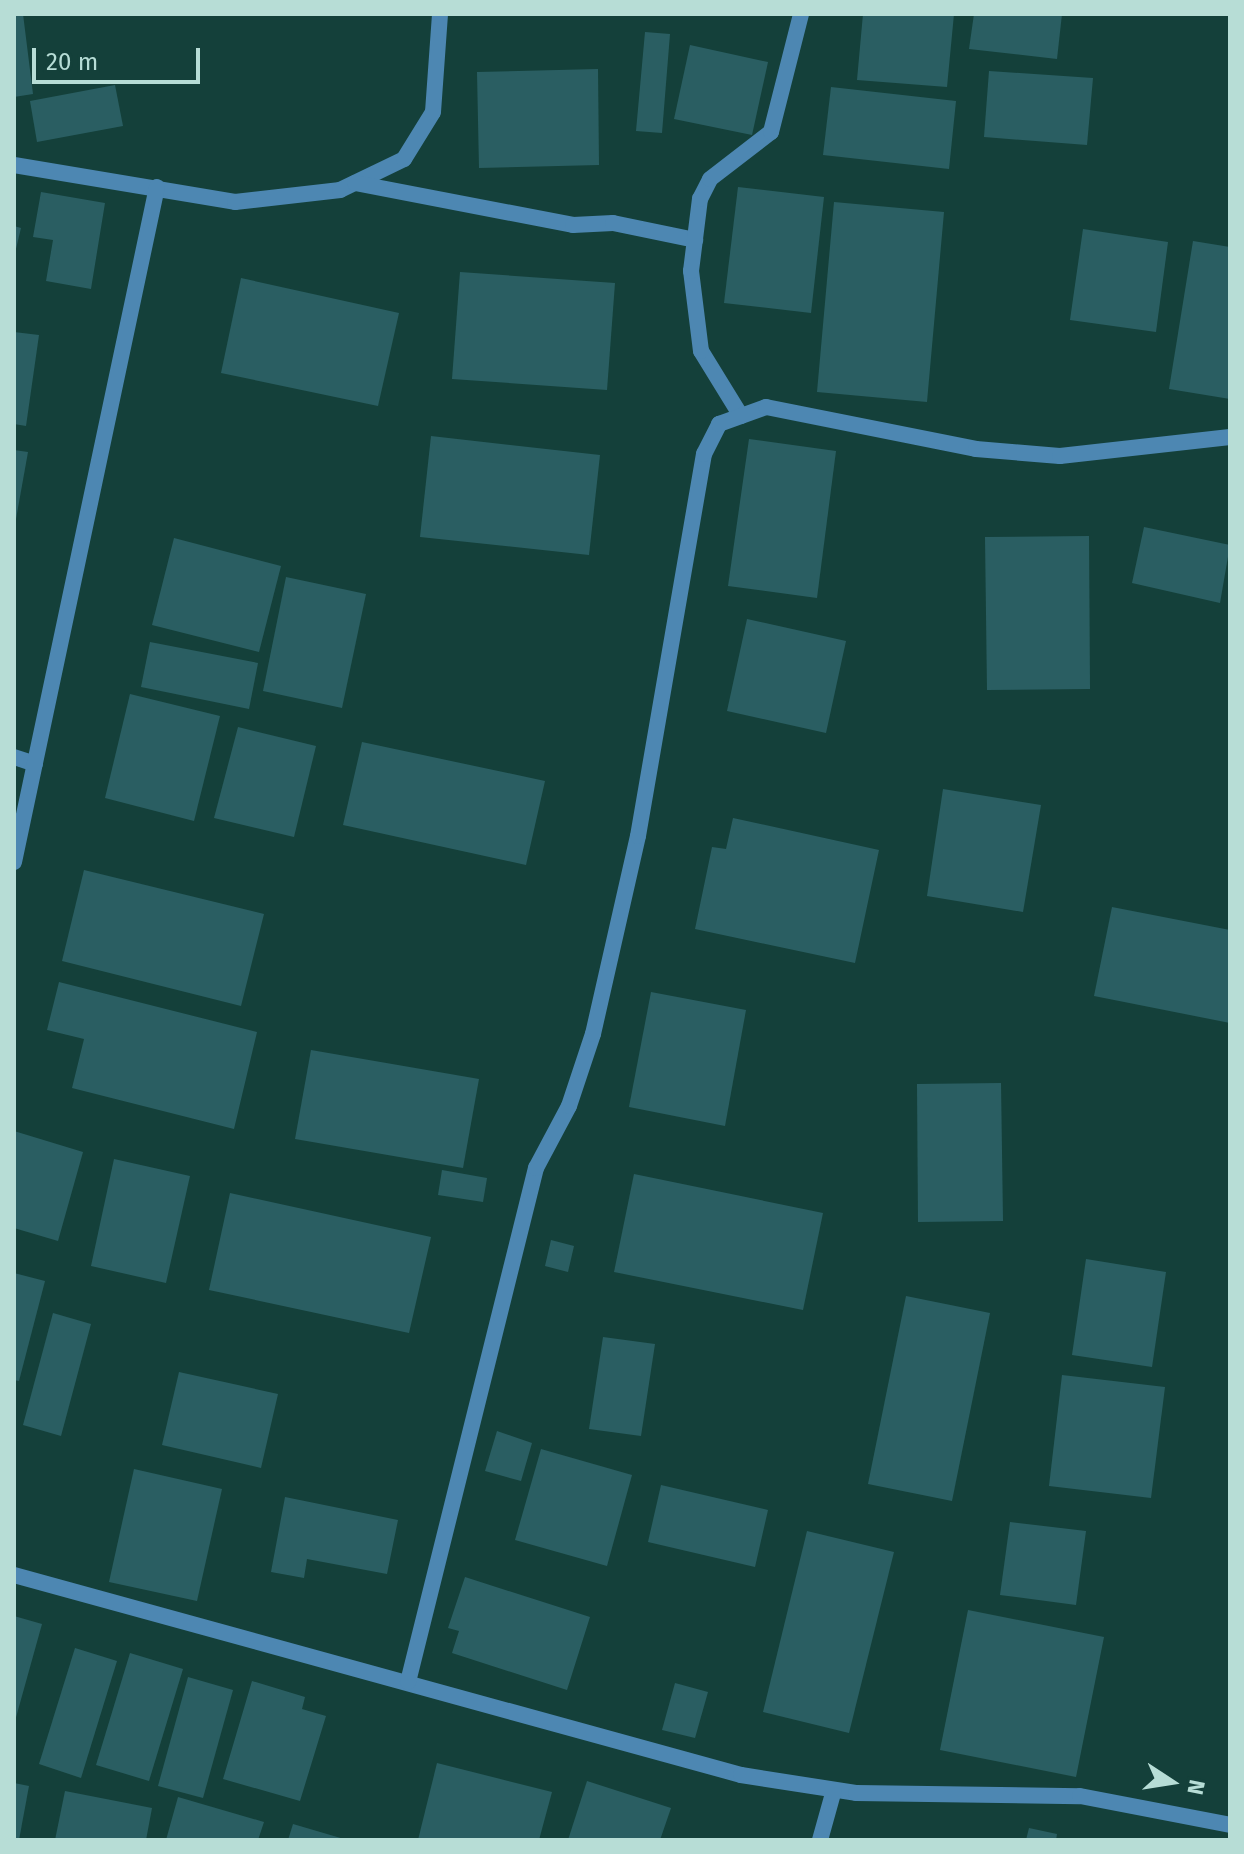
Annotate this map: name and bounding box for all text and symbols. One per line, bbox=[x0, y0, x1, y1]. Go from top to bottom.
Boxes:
scale bar bbox=[36, 32, 204, 82]
text: 20 m bbox=[46, 48, 98, 76]
north arrow bbox=[1132, 1742, 1212, 1822]
text: N bbox=[1181, 1777, 1211, 1797]

